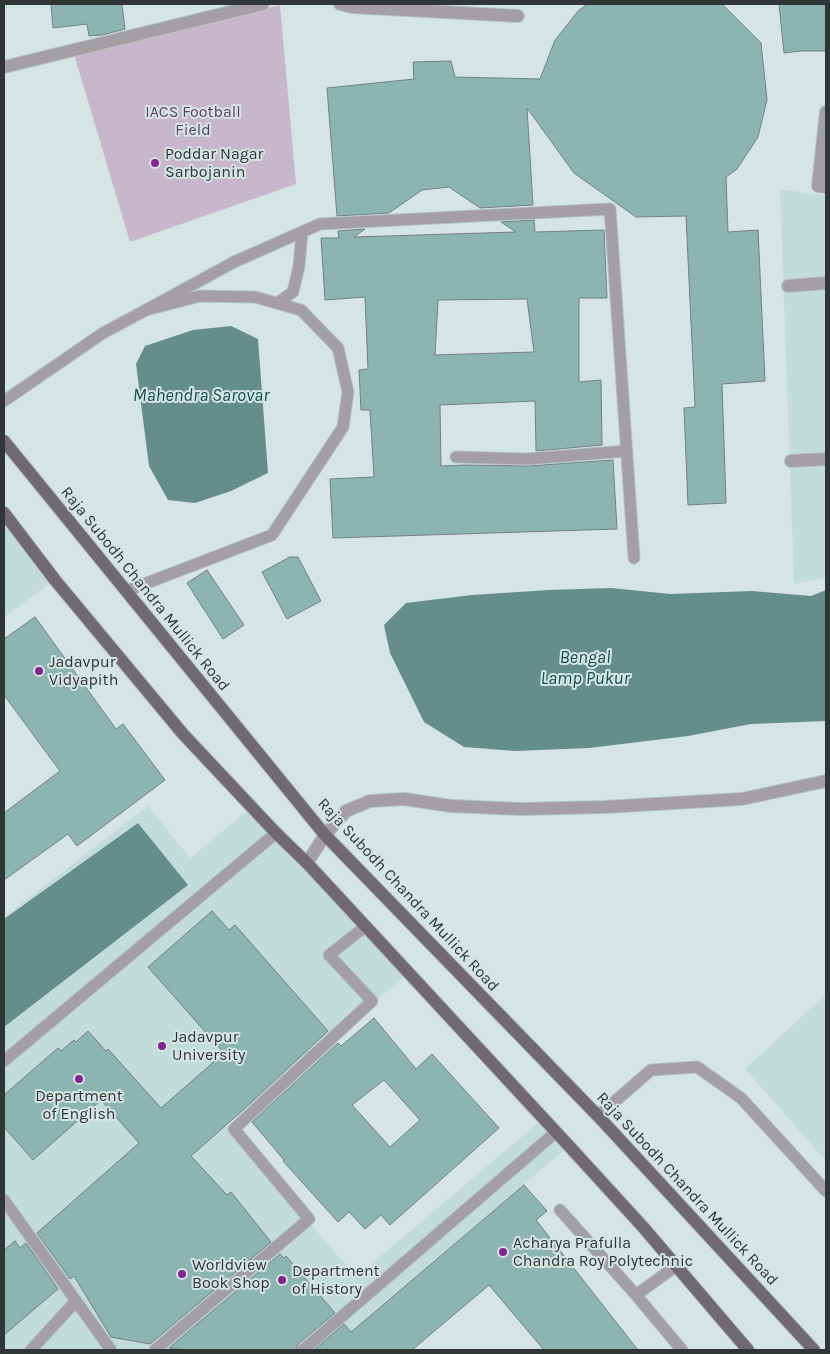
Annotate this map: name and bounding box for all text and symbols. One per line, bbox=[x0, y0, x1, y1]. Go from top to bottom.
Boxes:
park label: IACS Football Field bbox=[145, 102, 241, 140]
place label: Poddar Nagar Sarbojanin bbox=[165, 144, 263, 182]
marker: Poddar Nagar Sarbojanin bbox=[149, 157, 161, 169]
water label: Mahendra Sarovar bbox=[133, 385, 269, 407]
street label: Raja Subodh Chandra Mullick Road bbox=[57, 483, 233, 695]
water label: Bengal Lamp Pukur bbox=[540, 647, 630, 690]
place label: Jadavpur Vidyapith bbox=[49, 652, 118, 690]
marker: Jadavpur Vidyapith bbox=[33, 665, 45, 677]
street label: Raja Subodh Chandra Mullick Road bbox=[313, 794, 503, 996]
place label: Jadavpur University bbox=[172, 1027, 246, 1065]
marker: Jadavpur University bbox=[156, 1040, 168, 1052]
marker: Department of English bbox=[73, 1073, 85, 1085]
place label: Department of English bbox=[35, 1086, 123, 1124]
street label: Raja Subodh Chandra Mullick Road bbox=[592, 1088, 782, 1290]
place label: Acharya Prafulla Chandra Roy Polytechnic bbox=[513, 1233, 693, 1271]
marker: Acharya Prafulla Chandra Roy Polytechnic bbox=[497, 1246, 509, 1258]
place label: Worldview Book Shop bbox=[192, 1255, 270, 1293]
place label: Department of History bbox=[292, 1261, 380, 1299]
marker: Worldview Book Shop bbox=[176, 1268, 188, 1280]
marker: Department of History bbox=[276, 1274, 288, 1286]

